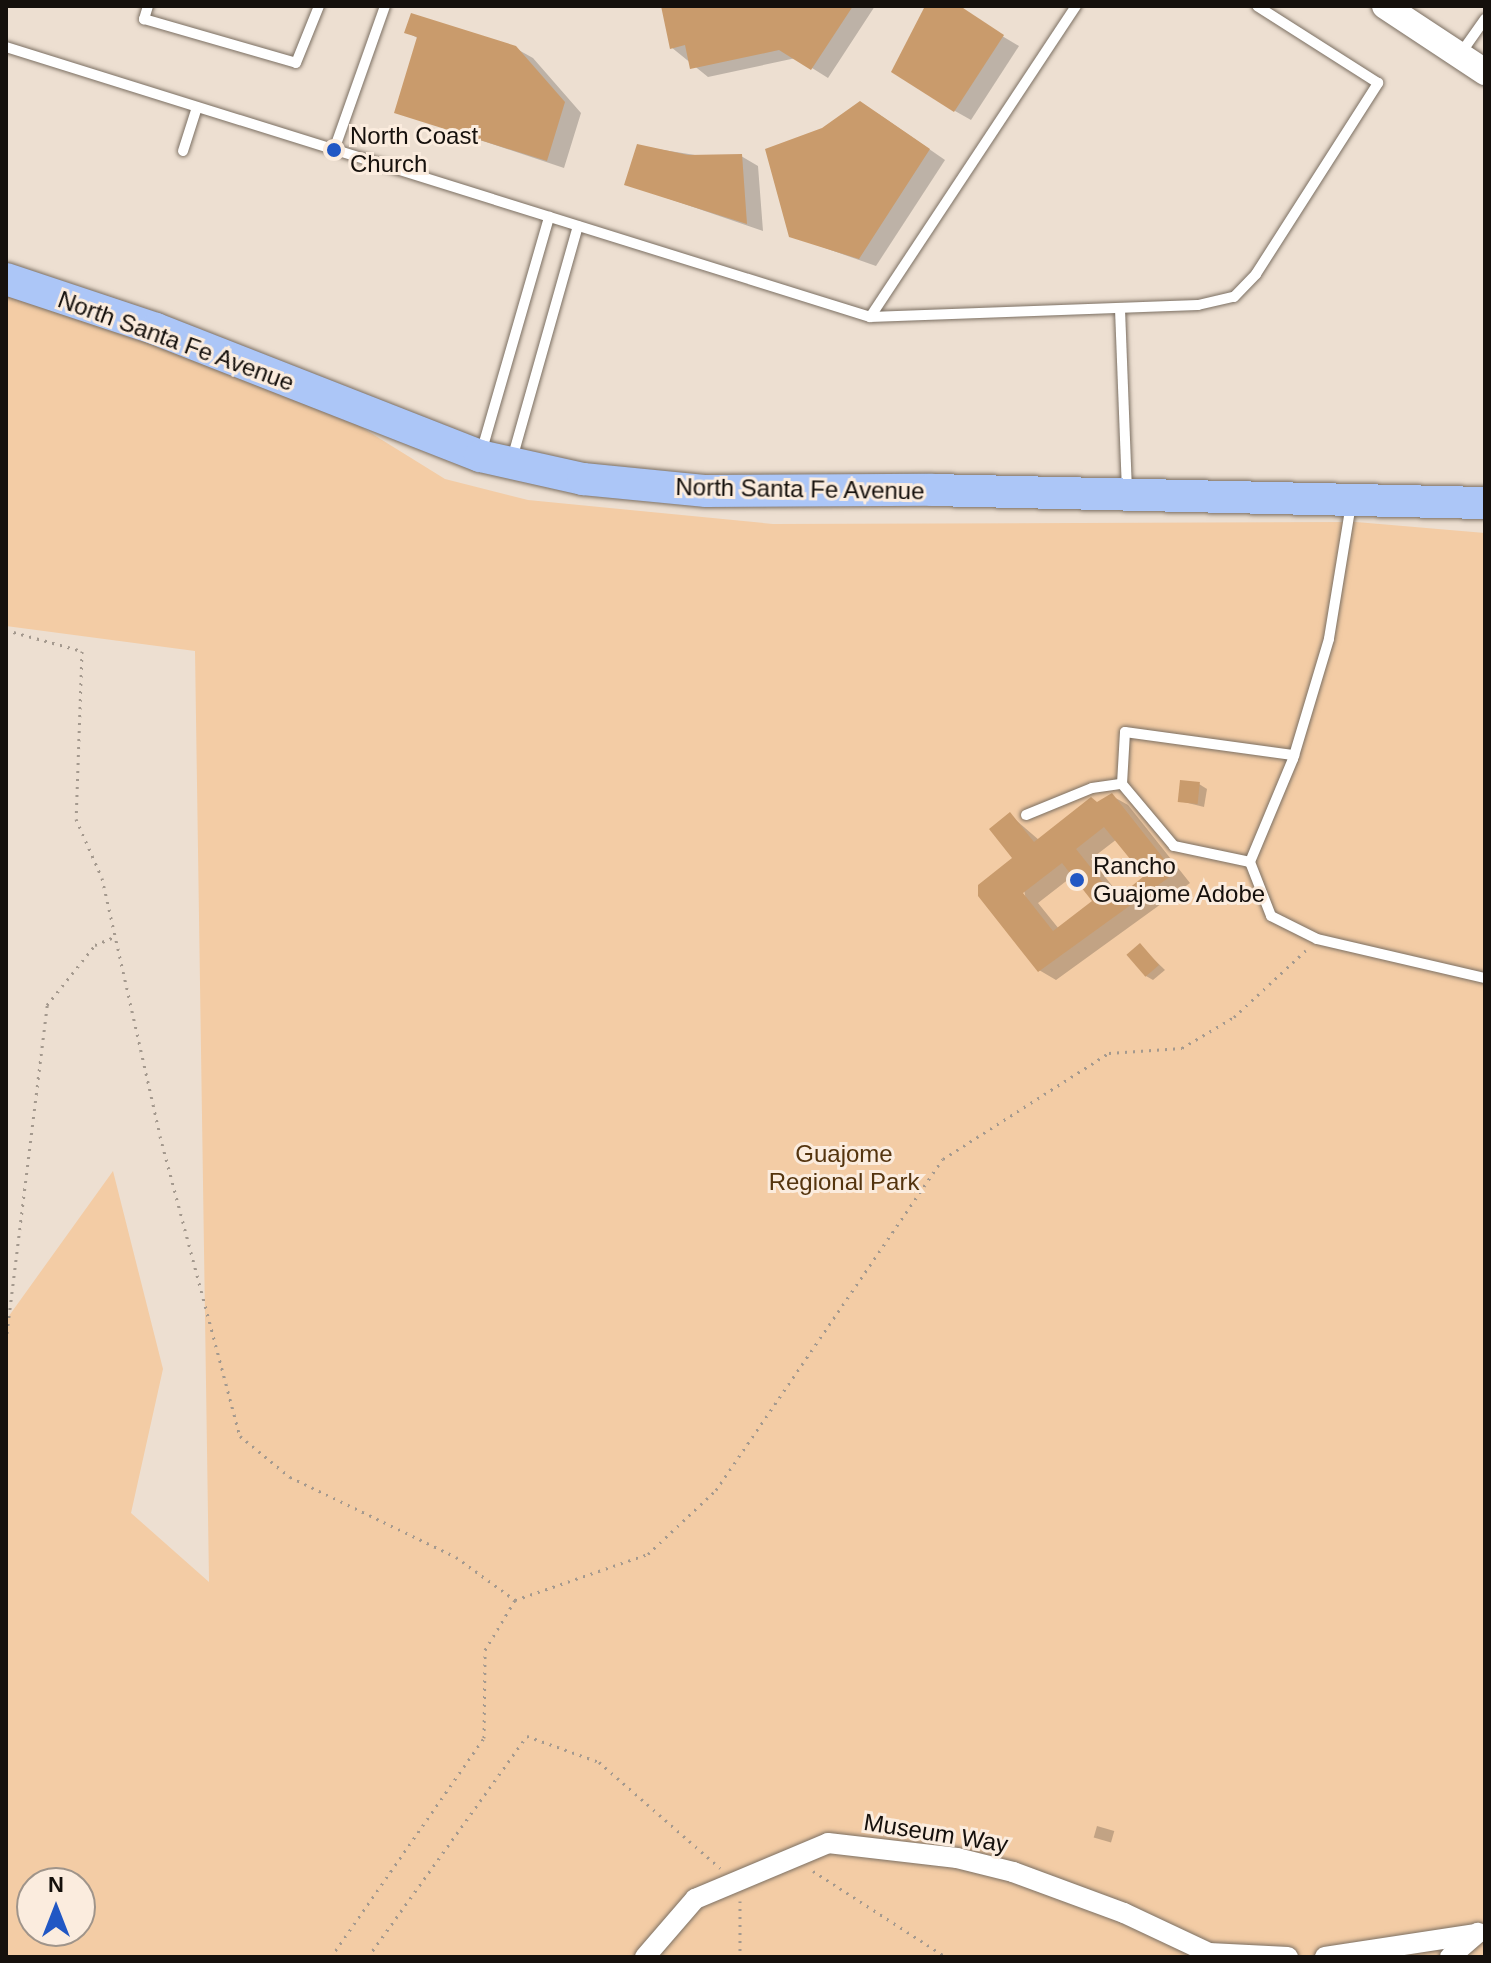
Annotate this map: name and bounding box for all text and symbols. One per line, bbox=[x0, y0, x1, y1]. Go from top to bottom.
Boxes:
place label: North Coast Church bbox=[350, 122, 478, 178]
marker: North Coast Church bbox=[325, 141, 343, 159]
street label: North Santa Fe Avenue bbox=[53, 285, 299, 397]
street label: North Santa Fe Avenue bbox=[675, 472, 925, 506]
place label: Rancho Guajome Adobe bbox=[1093, 852, 1266, 908]
marker: Rancho Guajome Adobe bbox=[1068, 871, 1086, 889]
park label: Guajome Regional Park bbox=[769, 1140, 919, 1196]
street label: Museum Way bbox=[862, 1807, 1010, 1859]
north arrow bbox=[16, 1867, 96, 1947]
text: N bbox=[48, 1872, 64, 1897]

